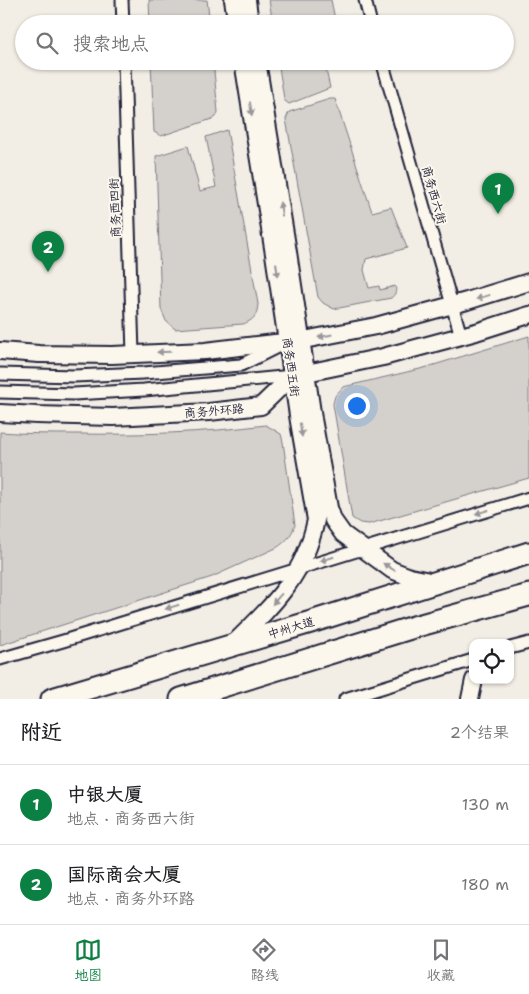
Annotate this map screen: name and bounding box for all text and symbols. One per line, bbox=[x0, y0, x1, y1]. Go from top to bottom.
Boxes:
search box bbox=[15, 15, 514, 70]
icon: search bbox=[33, 29, 61, 57]
text: 搜索地点 bbox=[73, 31, 149, 56]
one-way arrow bbox=[247, 102, 255, 118]
street label: 商务西六街 bbox=[418, 164, 450, 226]
pin: 1 bbox=[482, 173, 514, 214]
street label: 商务西四街 bbox=[106, 178, 124, 238]
one-way arrow bbox=[276, 200, 284, 216]
pin: 2 bbox=[32, 231, 64, 272]
one-way arrow bbox=[273, 262, 281, 278]
one-way arrow bbox=[475, 293, 490, 301]
one-way arrow bbox=[317, 333, 333, 341]
street label: 商务西五街 bbox=[279, 336, 303, 398]
one-way arrow bbox=[155, 349, 171, 357]
your location bbox=[344, 393, 370, 419]
street label: 商务外环路 bbox=[183, 400, 245, 422]
one-way arrow bbox=[297, 423, 305, 439]
one-way arrow bbox=[475, 508, 490, 516]
one-way arrow bbox=[319, 556, 334, 564]
one-way arrow bbox=[383, 562, 396, 572]
one-way arrow bbox=[271, 593, 282, 606]
one-way arrow bbox=[164, 604, 179, 612]
street label: 中州大道 bbox=[266, 613, 316, 643]
map controls bbox=[469, 639, 514, 684]
button: locate bbox=[469, 639, 514, 684]
text: 附近 bbox=[20, 718, 62, 746]
text: 2个结果 bbox=[450, 722, 509, 743]
text: 中银大厦 bbox=[67, 782, 143, 807]
text: 1 bbox=[32, 794, 40, 815]
text: 130 m bbox=[462, 794, 509, 815]
text: 地点 · 商务西六街 bbox=[67, 808, 194, 829]
text: 国际商会大厦 bbox=[67, 862, 181, 887]
text: 2 bbox=[30, 874, 42, 895]
text: 180 m bbox=[461, 874, 509, 895]
text: 地点 · 商务外环路 bbox=[67, 888, 194, 909]
tab: 地图 bbox=[74, 936, 102, 984]
tab: 路线 bbox=[250, 936, 278, 984]
tab: 收藏 bbox=[427, 936, 455, 984]

